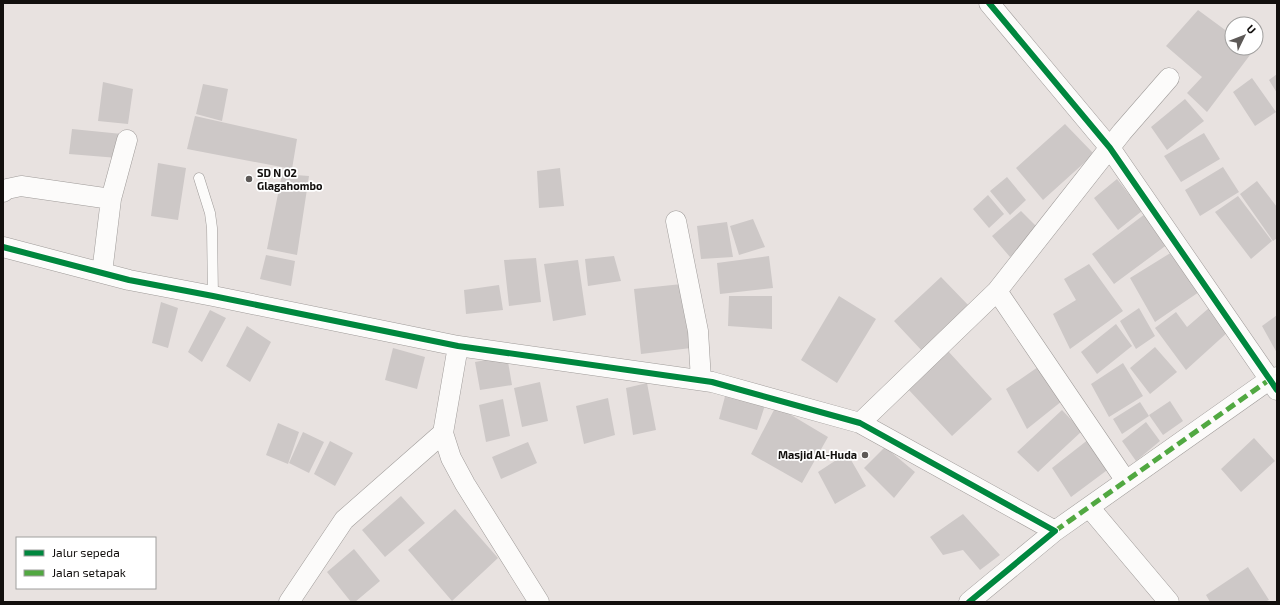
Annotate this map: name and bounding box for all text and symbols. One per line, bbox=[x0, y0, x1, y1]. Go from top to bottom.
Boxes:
north arrow bbox=[1224, 16, 1264, 56]
text: U bbox=[1244, 22, 1259, 36]
place label: SD N 02 Glagahombo bbox=[257, 166, 323, 192]
marker: SD N 02 Glagahombo bbox=[244, 174, 254, 184]
place label: Masjid Al-Huda bbox=[778, 448, 857, 462]
marker: Masjid Al-Huda bbox=[860, 450, 870, 460]
legend bbox=[16, 537, 156, 589]
text: Jalur sepeda bbox=[52, 545, 120, 559]
text: Jalan setapak bbox=[52, 565, 126, 579]

